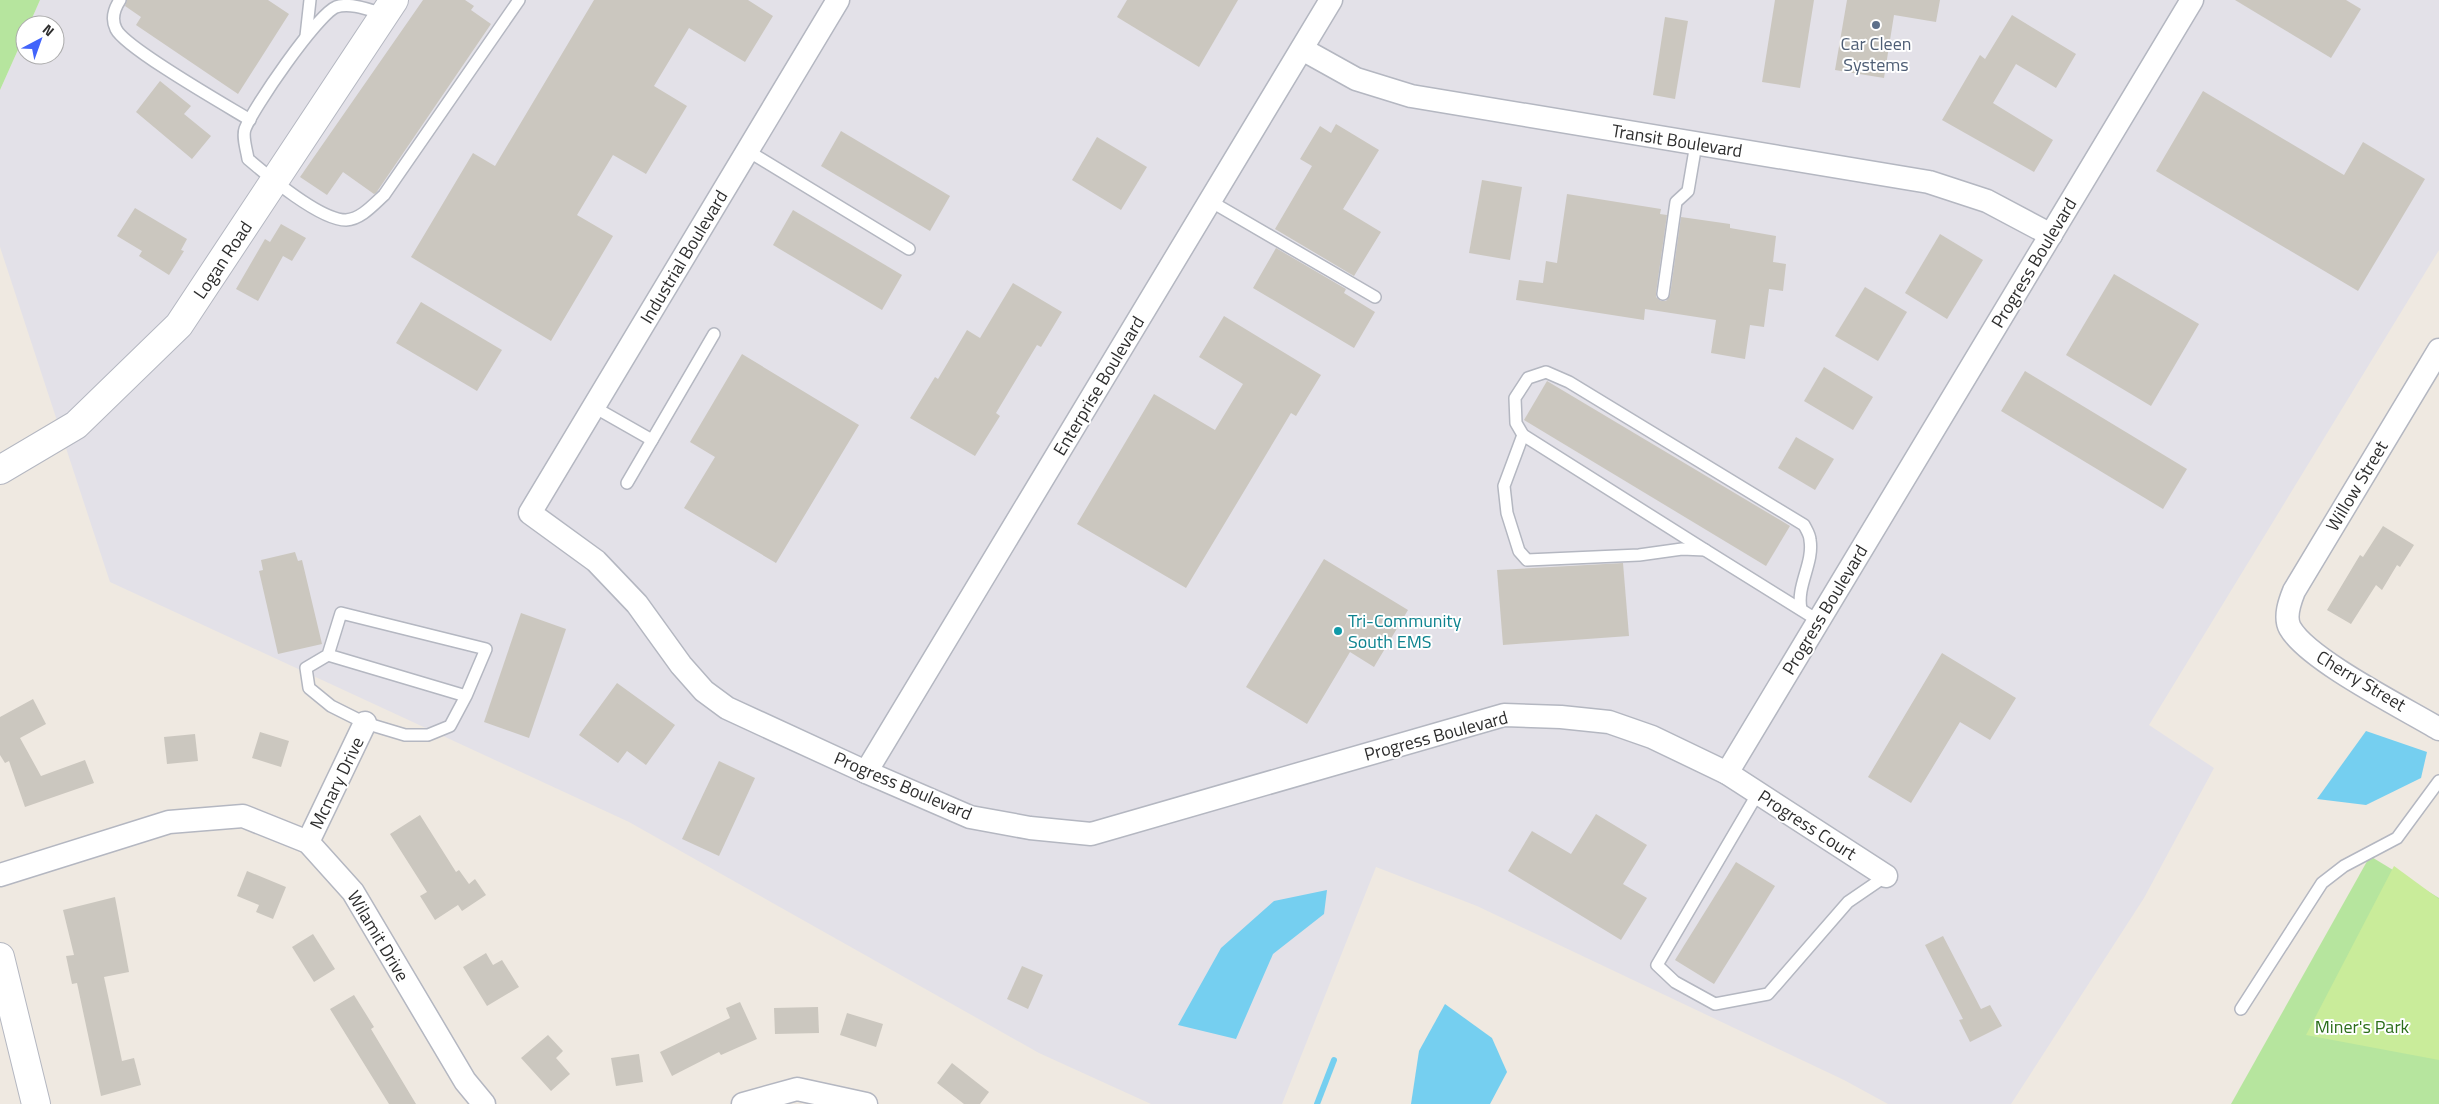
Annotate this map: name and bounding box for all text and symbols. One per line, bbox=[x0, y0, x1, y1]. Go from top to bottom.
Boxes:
north arrow bbox=[15, 15, 65, 65]
text: N bbox=[38, 19, 59, 41]
marker: Car Cleen Systems bbox=[1870, 19, 1882, 31]
place label: Car Cleen Systems bbox=[1841, 30, 1911, 78]
street label: Transit Boulevard bbox=[1610, 117, 1744, 164]
street label: Industrial Boulevard bbox=[633, 185, 734, 329]
street label: Progress Boulevard bbox=[1984, 193, 2083, 333]
street label: Logan Road bbox=[187, 215, 259, 304]
street label: Enterprise Boulevard bbox=[1046, 311, 1151, 461]
street label: Willow Street bbox=[2319, 435, 2395, 536]
street label: Progress Boulevard bbox=[1775, 540, 1874, 680]
place label: Tri-Community South EMS bbox=[1348, 607, 1462, 655]
marker: Tri-Community South EMS bbox=[1332, 625, 1344, 637]
street label: Cherry Street bbox=[2311, 643, 2412, 718]
street label: Progress Boulevard bbox=[1361, 703, 1511, 768]
street label: Mcnary Drive bbox=[303, 732, 371, 834]
street label: Progress Boulevard bbox=[830, 744, 976, 827]
street label: Progress Court bbox=[1753, 783, 1862, 867]
street label: Wilamit Drive bbox=[341, 885, 416, 986]
park label: Miner's Park bbox=[2315, 1013, 2410, 1040]

